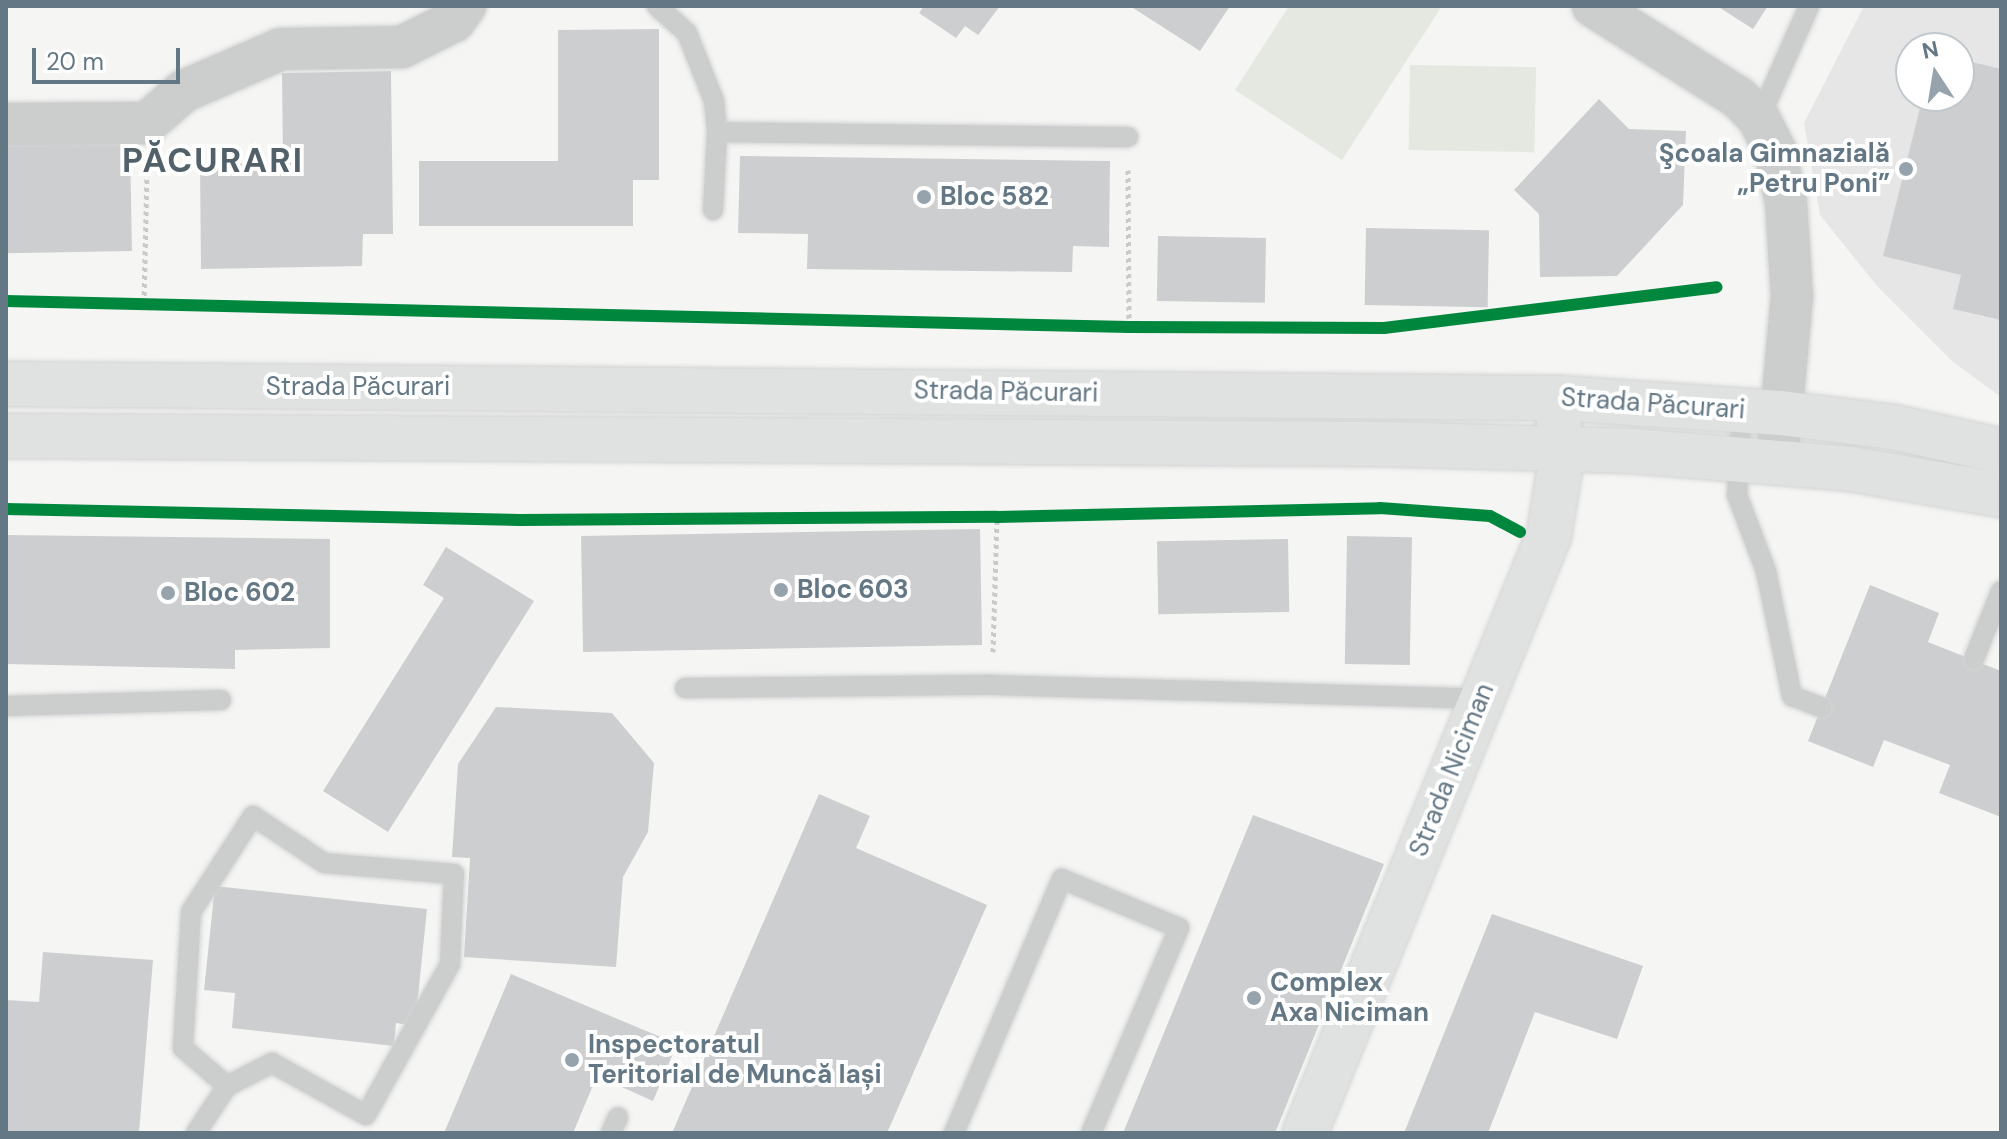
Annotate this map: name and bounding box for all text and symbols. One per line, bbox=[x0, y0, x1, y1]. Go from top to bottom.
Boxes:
scale bar bbox=[36, 32, 184, 82]
north arrow bbox=[1895, 32, 1975, 112]
text: N bbox=[1919, 34, 1941, 66]
text: 20 m bbox=[46, 46, 104, 77]
place label: Şcoala Gimnazială „Petru Poni” bbox=[1659, 138, 1890, 200]
district label: PĂCURARI bbox=[122, 141, 304, 181]
marker: Şcoala Gimnazială „Petru Poni” bbox=[1897, 160, 1915, 178]
place label: Bloc 582 bbox=[940, 181, 1049, 213]
marker: Bloc 582 bbox=[915, 188, 933, 206]
street label: Strada Păcurari bbox=[266, 371, 450, 403]
street label: Strada Păcurari bbox=[914, 375, 1098, 409]
street label: Strada Păcurari bbox=[1560, 382, 1746, 426]
place label: Bloc 603 bbox=[797, 574, 909, 606]
place label: Bloc 602 bbox=[184, 577, 295, 609]
marker: Bloc 603 bbox=[772, 581, 790, 599]
marker: Bloc 602 bbox=[159, 584, 177, 602]
street label: Strada Niciman bbox=[1403, 679, 1501, 861]
place label: Complex Axa Niciman bbox=[1270, 967, 1429, 1028]
marker: Complex Axa Niciman bbox=[1245, 989, 1263, 1007]
place label: Inspectoratul Teritorial de Muncă Iași bbox=[588, 1029, 882, 1090]
marker: Inspectoratul Teritorial de Muncă Iași bbox=[563, 1051, 581, 1069]

